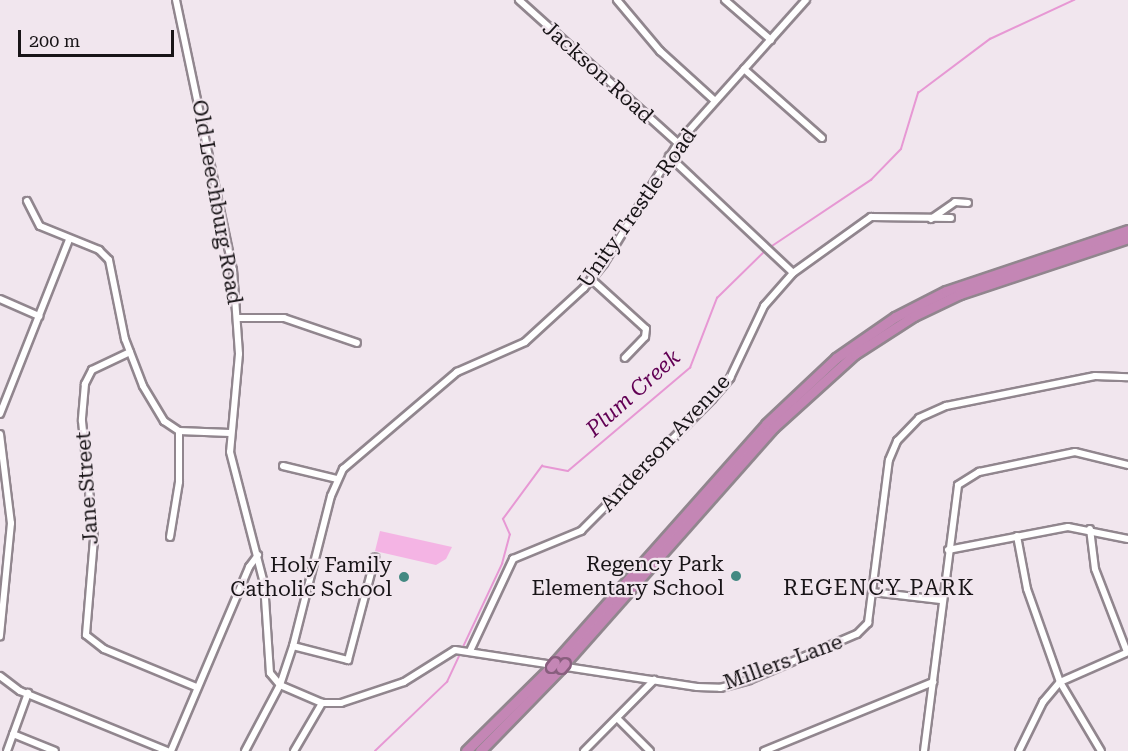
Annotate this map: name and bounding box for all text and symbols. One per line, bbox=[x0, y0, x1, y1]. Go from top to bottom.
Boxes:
street label: Jackson Road bbox=[537, 16, 659, 128]
scale bar bbox=[21, 18, 177, 56]
text: 200 m bbox=[29, 30, 80, 51]
street label: Old Leechburg Road bbox=[187, 98, 247, 306]
street label: Unity Trestle Road bbox=[572, 123, 702, 293]
water label: Plum Creek bbox=[581, 344, 685, 442]
street label: Anderson Avenue bbox=[595, 369, 735, 517]
street label: Jane Street bbox=[70, 431, 104, 545]
place label: Regency Park Elementary School bbox=[531, 551, 724, 601]
place label: Holy Family Catholic School bbox=[230, 552, 392, 602]
marker: Regency Park Elementary School bbox=[729, 569, 743, 583]
marker: Holy Family Catholic School bbox=[397, 570, 411, 584]
district label: REGENCY PARK bbox=[783, 575, 975, 601]
street label: Millers Lane bbox=[720, 629, 846, 695]

